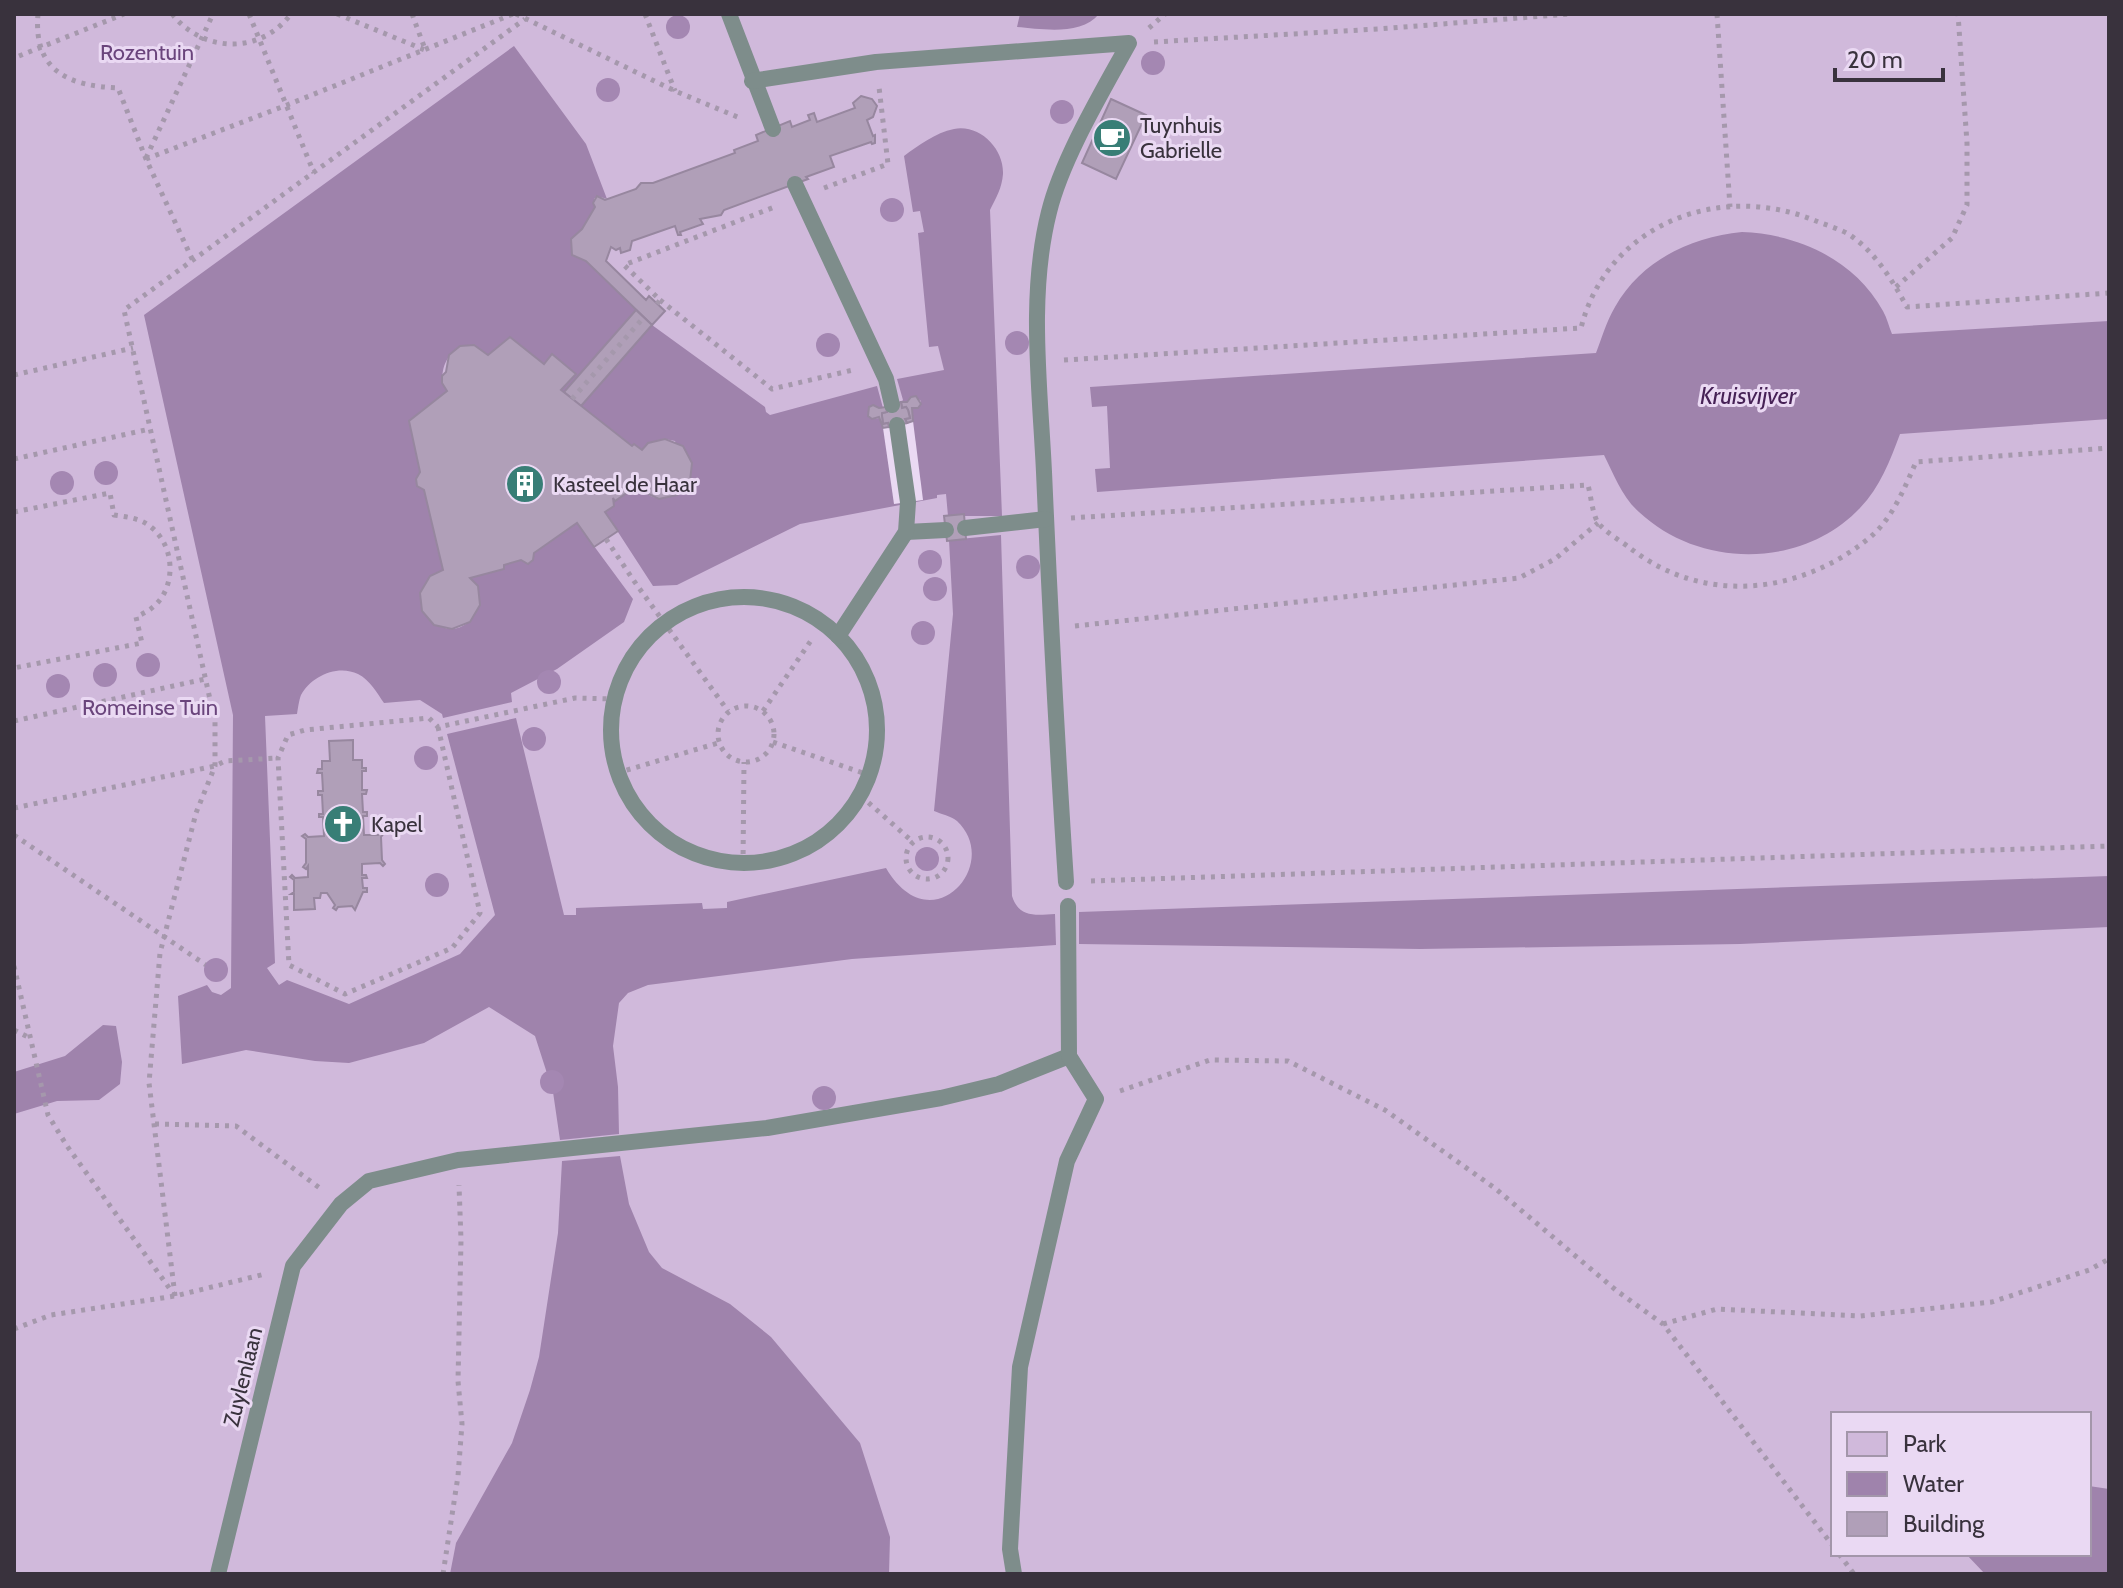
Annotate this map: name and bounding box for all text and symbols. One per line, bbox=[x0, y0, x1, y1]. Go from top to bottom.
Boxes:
scale bar bbox=[1835, 32, 1943, 82]
park label: Rozentuin bbox=[100, 39, 194, 66]
text: 20 m bbox=[1847, 45, 1903, 74]
place label: Tuynhuis Gabrielle bbox=[1140, 112, 1222, 164]
cafe icon: Tuynhuis Gabrielle bbox=[1091, 117, 1133, 159]
water label: Kruisvijver bbox=[1700, 381, 1798, 410]
building icon: Kasteel de Haar bbox=[504, 463, 546, 505]
place label: Kasteel de Haar bbox=[553, 471, 697, 498]
park label: Romeinse Tuin bbox=[82, 694, 218, 721]
church icon: Kapel bbox=[322, 803, 364, 845]
place label: Kapel bbox=[371, 811, 424, 838]
street label: Zuylenlaan bbox=[218, 1325, 268, 1429]
legend bbox=[1831, 1412, 2091, 1556]
text: Park bbox=[1903, 1429, 1946, 1458]
text: Water bbox=[1903, 1469, 1964, 1498]
text: Building bbox=[1903, 1509, 1985, 1538]

